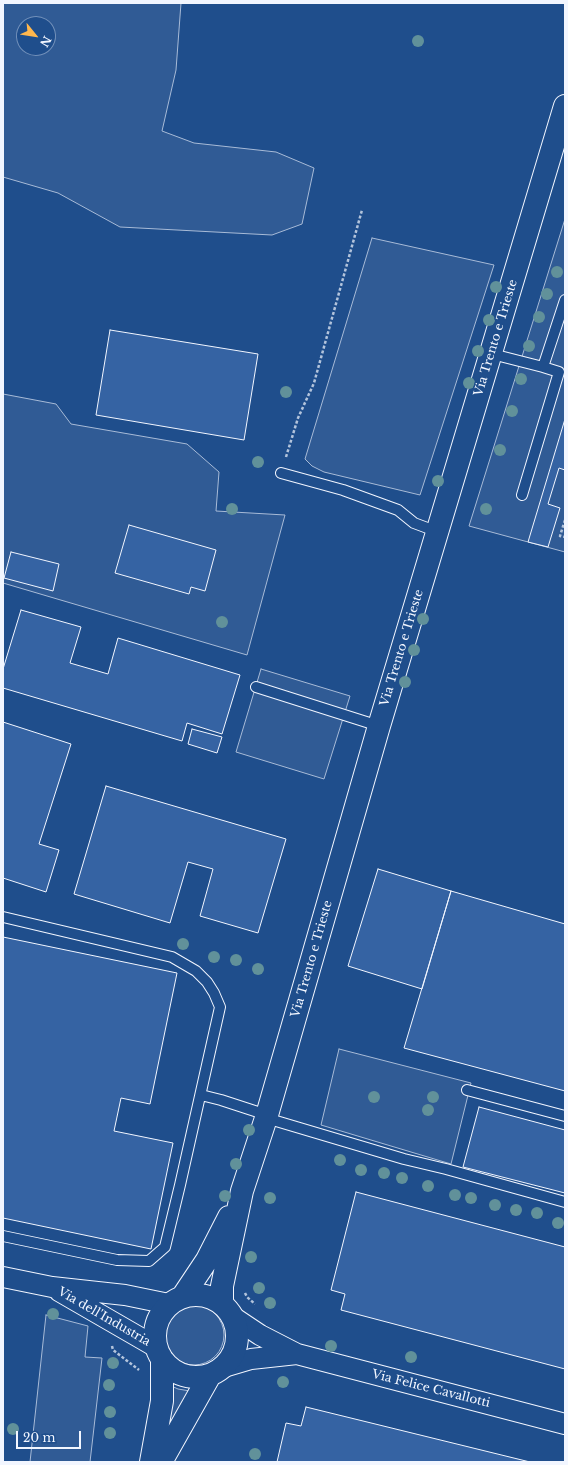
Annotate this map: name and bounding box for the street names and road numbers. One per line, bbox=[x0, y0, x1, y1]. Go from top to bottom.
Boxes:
street label: Via Trento e Trieste bbox=[471, 278, 521, 398]
street label: Via Trento e Trieste bbox=[377, 588, 427, 708]
street label: Via Trento e Trieste bbox=[288, 899, 336, 1019]
street label: Via dell'Industria bbox=[55, 1285, 153, 1349]
street label: Via Felice Cavallotti bbox=[370, 1367, 492, 1411]

